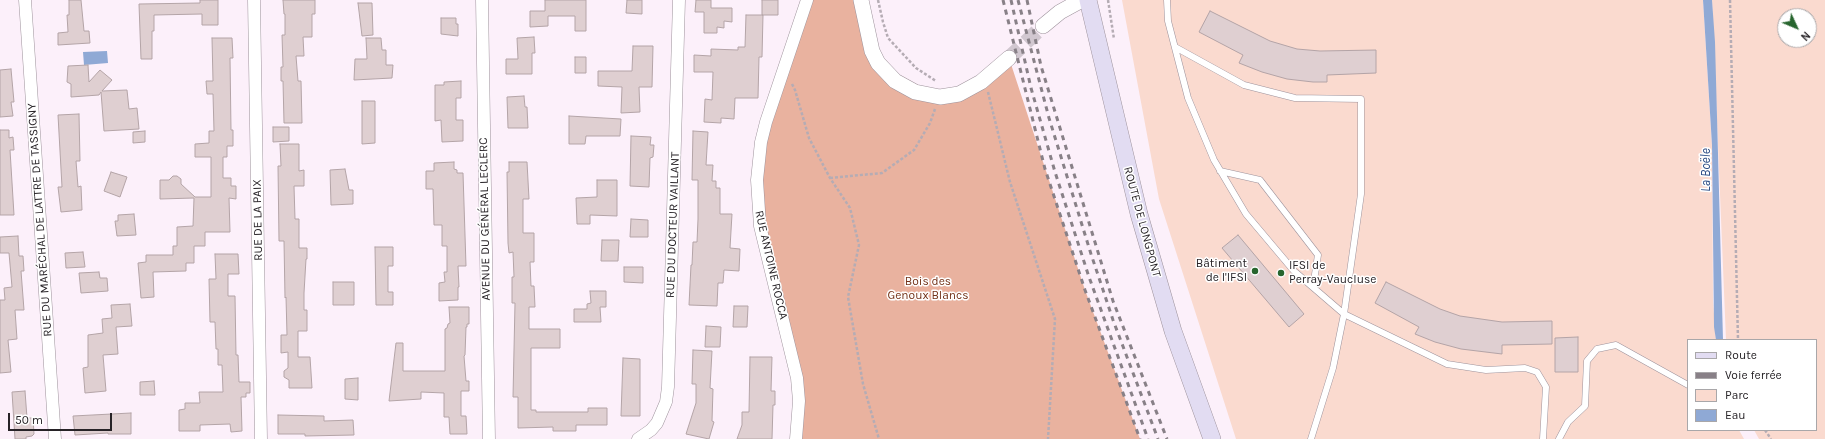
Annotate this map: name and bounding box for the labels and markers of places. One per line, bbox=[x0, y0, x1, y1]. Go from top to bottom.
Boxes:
place label: Bâtiment de l'IFSI bbox=[1196, 257, 1247, 285]
place label: IFSI de Perray-Vaucluse bbox=[1289, 259, 1376, 287]
marker: Bâtiment de l'IFSI bbox=[1250, 266, 1260, 276]
marker: IFSI de Perray-Vaucluse bbox=[1276, 268, 1286, 278]

